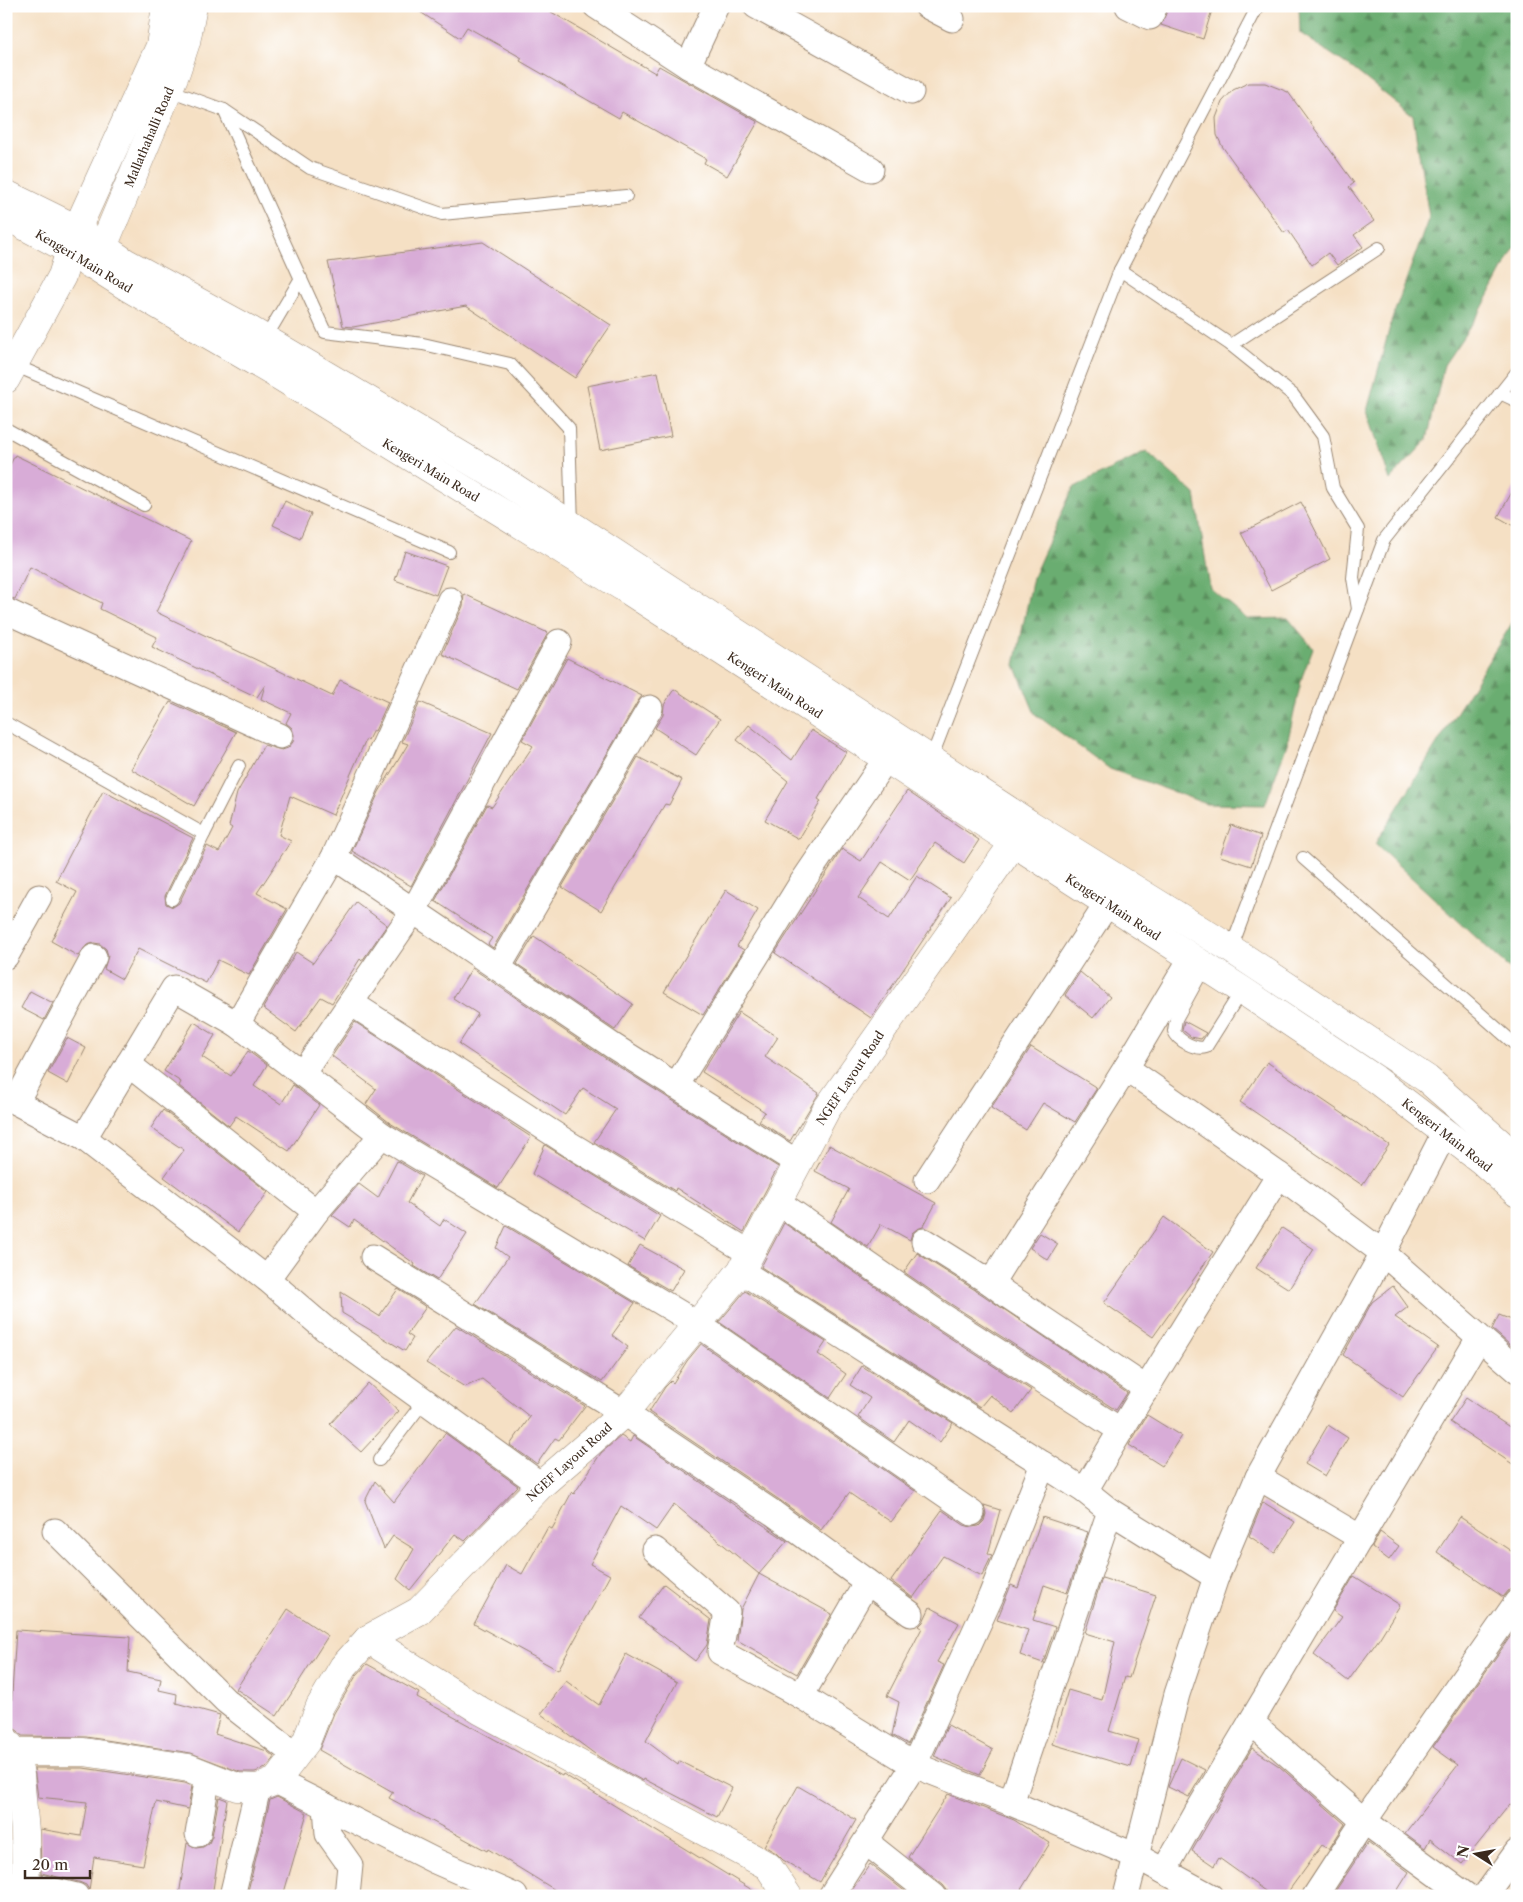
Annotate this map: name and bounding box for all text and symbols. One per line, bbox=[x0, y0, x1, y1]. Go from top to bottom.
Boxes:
street label: Mallathahalli Road bbox=[121, 84, 177, 189]
street label: Kengeri Main Road bbox=[33, 226, 136, 296]
street label: Kengeri Main Road bbox=[380, 435, 483, 505]
street label: Kengeri Main Road bbox=[725, 649, 826, 722]
street label: Kengeri Main Road bbox=[1063, 871, 1164, 944]
street label: NGEF Layout Road bbox=[813, 1027, 887, 1128]
street label: Kengeri Main Road bbox=[1399, 1095, 1496, 1175]
street label: NGEF Layout Road bbox=[523, 1419, 616, 1505]
north arrow bbox=[1450, 1830, 1500, 1880]
text: N bbox=[1453, 1844, 1473, 1859]
scale bar bbox=[25, 1847, 90, 1879]
text: 20 m bbox=[32, 1855, 68, 1874]

